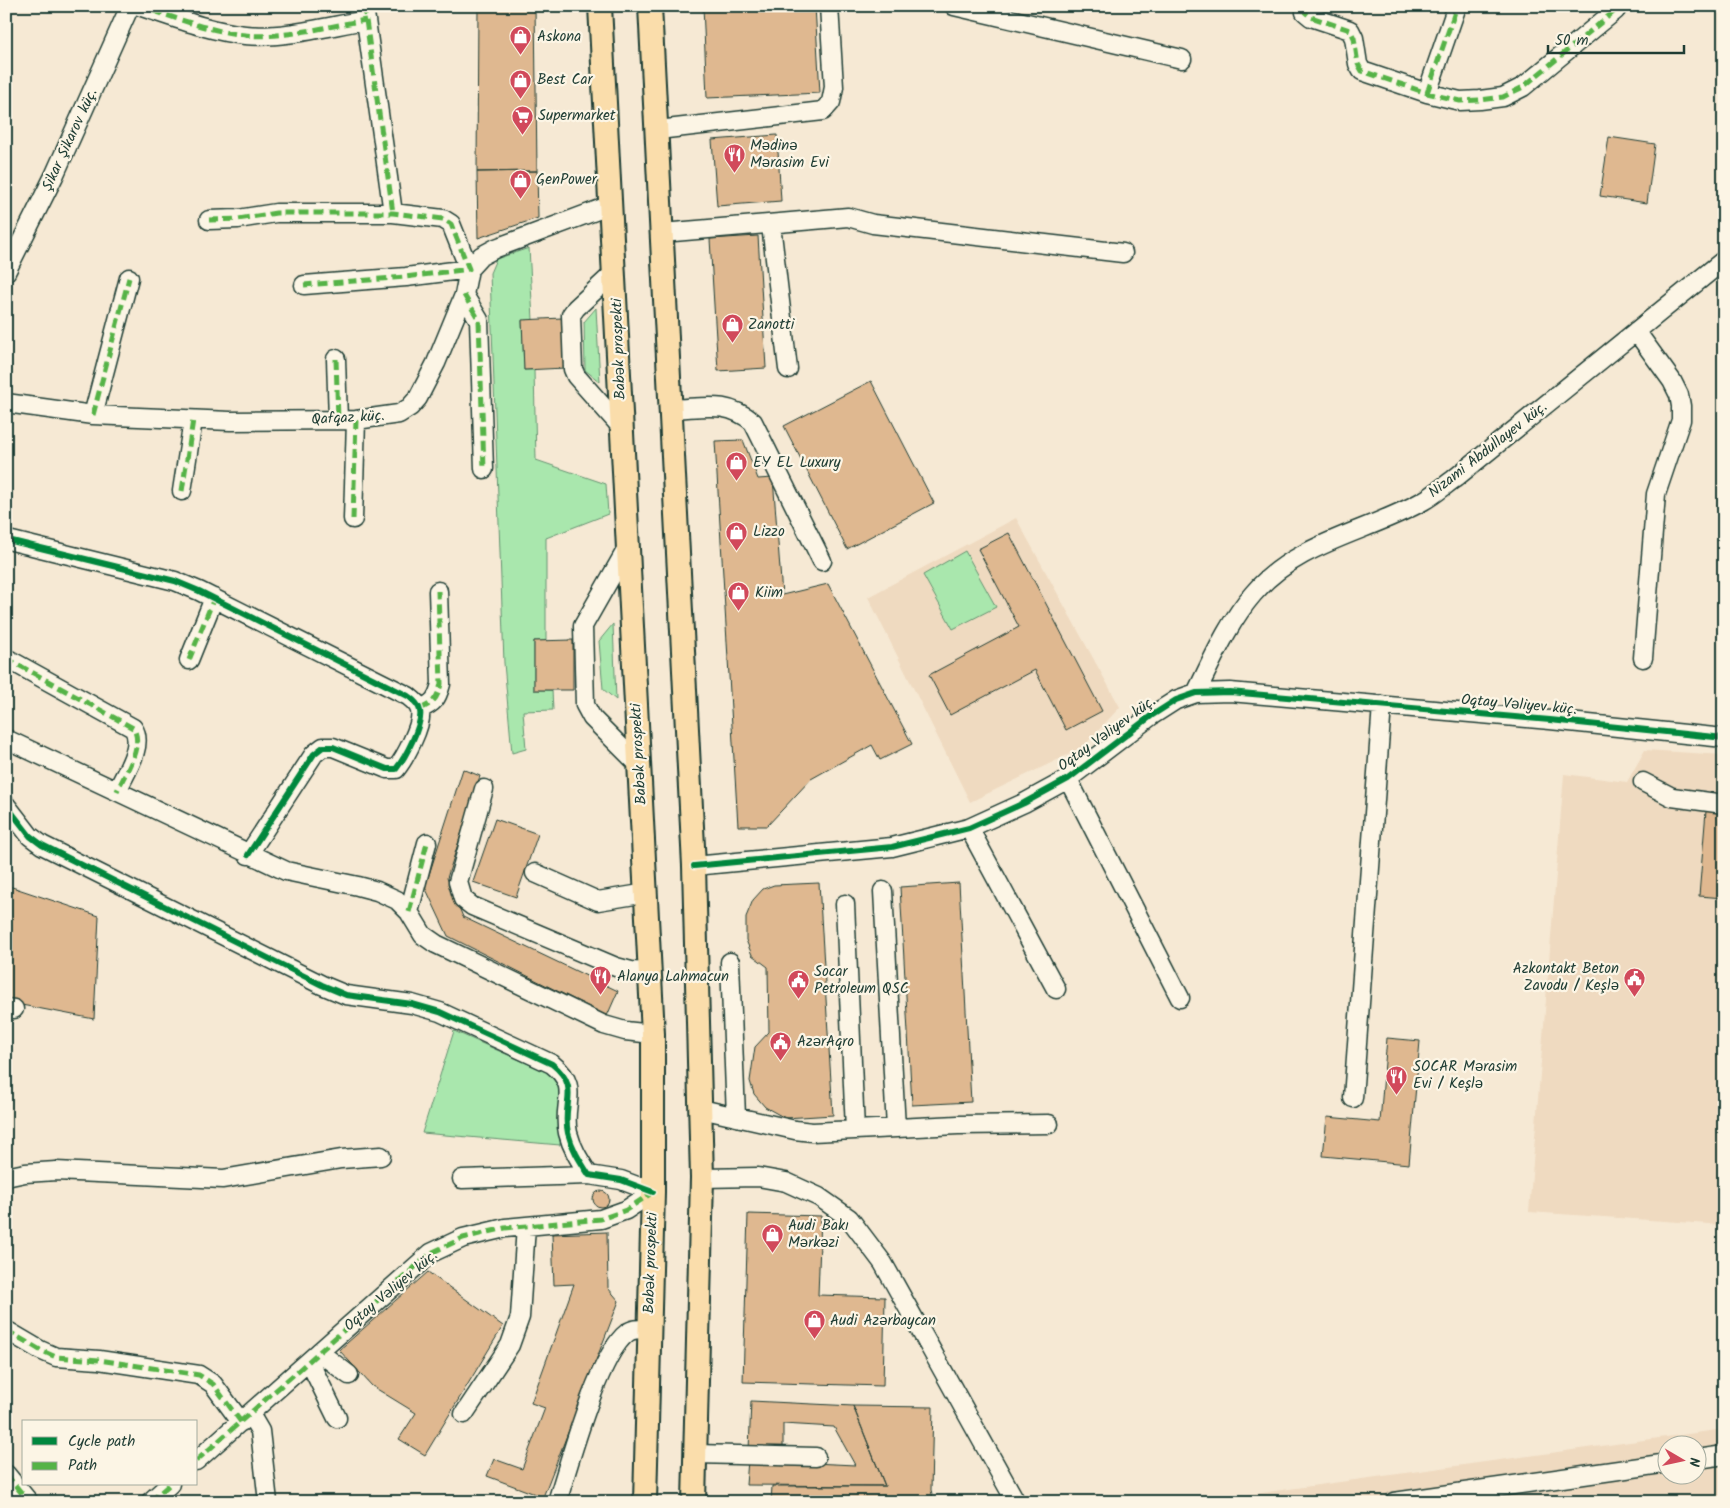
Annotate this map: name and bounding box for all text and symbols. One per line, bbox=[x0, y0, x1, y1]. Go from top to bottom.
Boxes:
scale bar bbox=[1548, 22, 1684, 54]
shop icon: Askona bbox=[509, 25, 533, 56]
place label: Askona bbox=[537, 25, 581, 49]
text: 50 m bbox=[1555, 29, 1589, 53]
shop icon: Best Car bbox=[509, 68, 533, 99]
place label: Best Car bbox=[537, 68, 594, 92]
street label: Şikar Şikarov küç. bbox=[36, 85, 104, 195]
supermarket icon: Supermarket bbox=[510, 104, 534, 135]
place label: Supermarket bbox=[538, 104, 616, 128]
place label: Mədinə Mərasim Evi bbox=[750, 134, 830, 175]
restaurant icon: Mədinə Mərasim Evi bbox=[722, 143, 746, 174]
shop icon: GenPower bbox=[508, 168, 532, 199]
place label: GenPower bbox=[536, 168, 598, 192]
street label: Babək prospekti bbox=[605, 296, 633, 400]
shop icon: Zanotti bbox=[720, 313, 744, 344]
place label: Zanotti bbox=[748, 313, 796, 337]
street label: Nizami Abdullayev küç. bbox=[1423, 396, 1553, 504]
street label: Qafqaz küç. bbox=[311, 404, 385, 432]
shop icon: EY EL Luxury bbox=[725, 451, 749, 482]
place label: EY EL Luxury bbox=[753, 451, 841, 475]
shop icon: Lizzo bbox=[725, 520, 749, 551]
place label: Lizzo bbox=[753, 520, 785, 544]
shop icon: Kiim bbox=[727, 581, 751, 612]
place label: Kiim bbox=[755, 581, 783, 605]
street label: Oqtay Vəliyev küç. bbox=[1460, 688, 1578, 722]
street label: Oqtay Vəliyev küç. bbox=[1053, 690, 1161, 778]
street label: Babək prospekti bbox=[624, 701, 654, 805]
place label: Azkontakt Beton Zavodu / Keşlə bbox=[1513, 957, 1619, 998]
place label: Socar Petroleum QSC bbox=[814, 960, 909, 1001]
restaurant icon: Alanya Lahmacun bbox=[589, 965, 613, 996]
place label: Alanya Lahmacun bbox=[617, 965, 729, 989]
public building icon: Azkontakt Beton Zavodu / Keşlə bbox=[1623, 966, 1647, 997]
public building icon: Socar Petroleum QSC bbox=[786, 969, 810, 1000]
public building icon: AzərAqro bbox=[769, 1030, 793, 1061]
place label: AzərAqro bbox=[797, 1030, 854, 1054]
place label: SOCAR Mərasim Evi / Keşlə bbox=[1413, 1055, 1517, 1096]
restaurant icon: SOCAR Mərasim Evi / Keşlə bbox=[1385, 1064, 1409, 1095]
street label: Babək prospekti bbox=[637, 1210, 665, 1314]
place label: Audi Bakı Mərkəzi bbox=[788, 1214, 849, 1255]
shop icon: Audi Bakı Mərkəzi bbox=[760, 1223, 784, 1254]
street label: Oqtay Vəliyev küç. bbox=[339, 1244, 443, 1338]
shop icon: Audi Azərbaycan bbox=[802, 1309, 826, 1340]
place label: Audi Azərbaycan bbox=[830, 1309, 936, 1333]
legend bbox=[22, 1420, 198, 1486]
text: Cycle path bbox=[68, 1430, 135, 1454]
north arrow bbox=[1658, 1436, 1708, 1486]
text: Path bbox=[68, 1454, 97, 1478]
text: N bbox=[1682, 1456, 1705, 1468]

